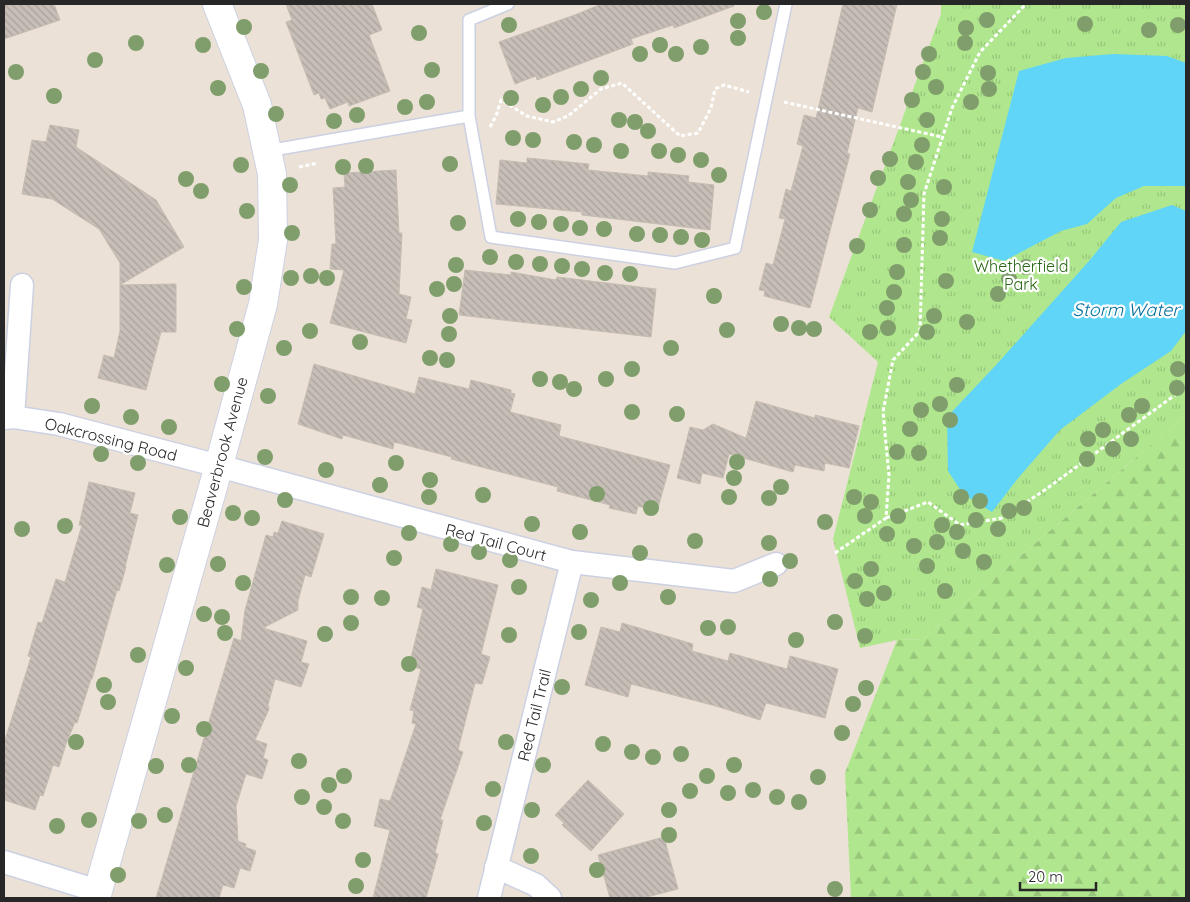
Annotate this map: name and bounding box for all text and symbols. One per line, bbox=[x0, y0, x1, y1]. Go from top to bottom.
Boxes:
park label: Whetherfield Park bbox=[974, 256, 1068, 294]
water label: Storm Water bbox=[1073, 298, 1181, 321]
street label: Beaverbrook Avenue bbox=[192, 375, 252, 529]
street label: Oakcrossing Road bbox=[43, 413, 179, 465]
street label: Red Tail Court bbox=[443, 519, 549, 565]
street label: Red Tail Trail bbox=[513, 667, 555, 763]
scale bar bbox=[1020, 860, 1096, 892]
text: 20 m bbox=[1028, 867, 1063, 886]

